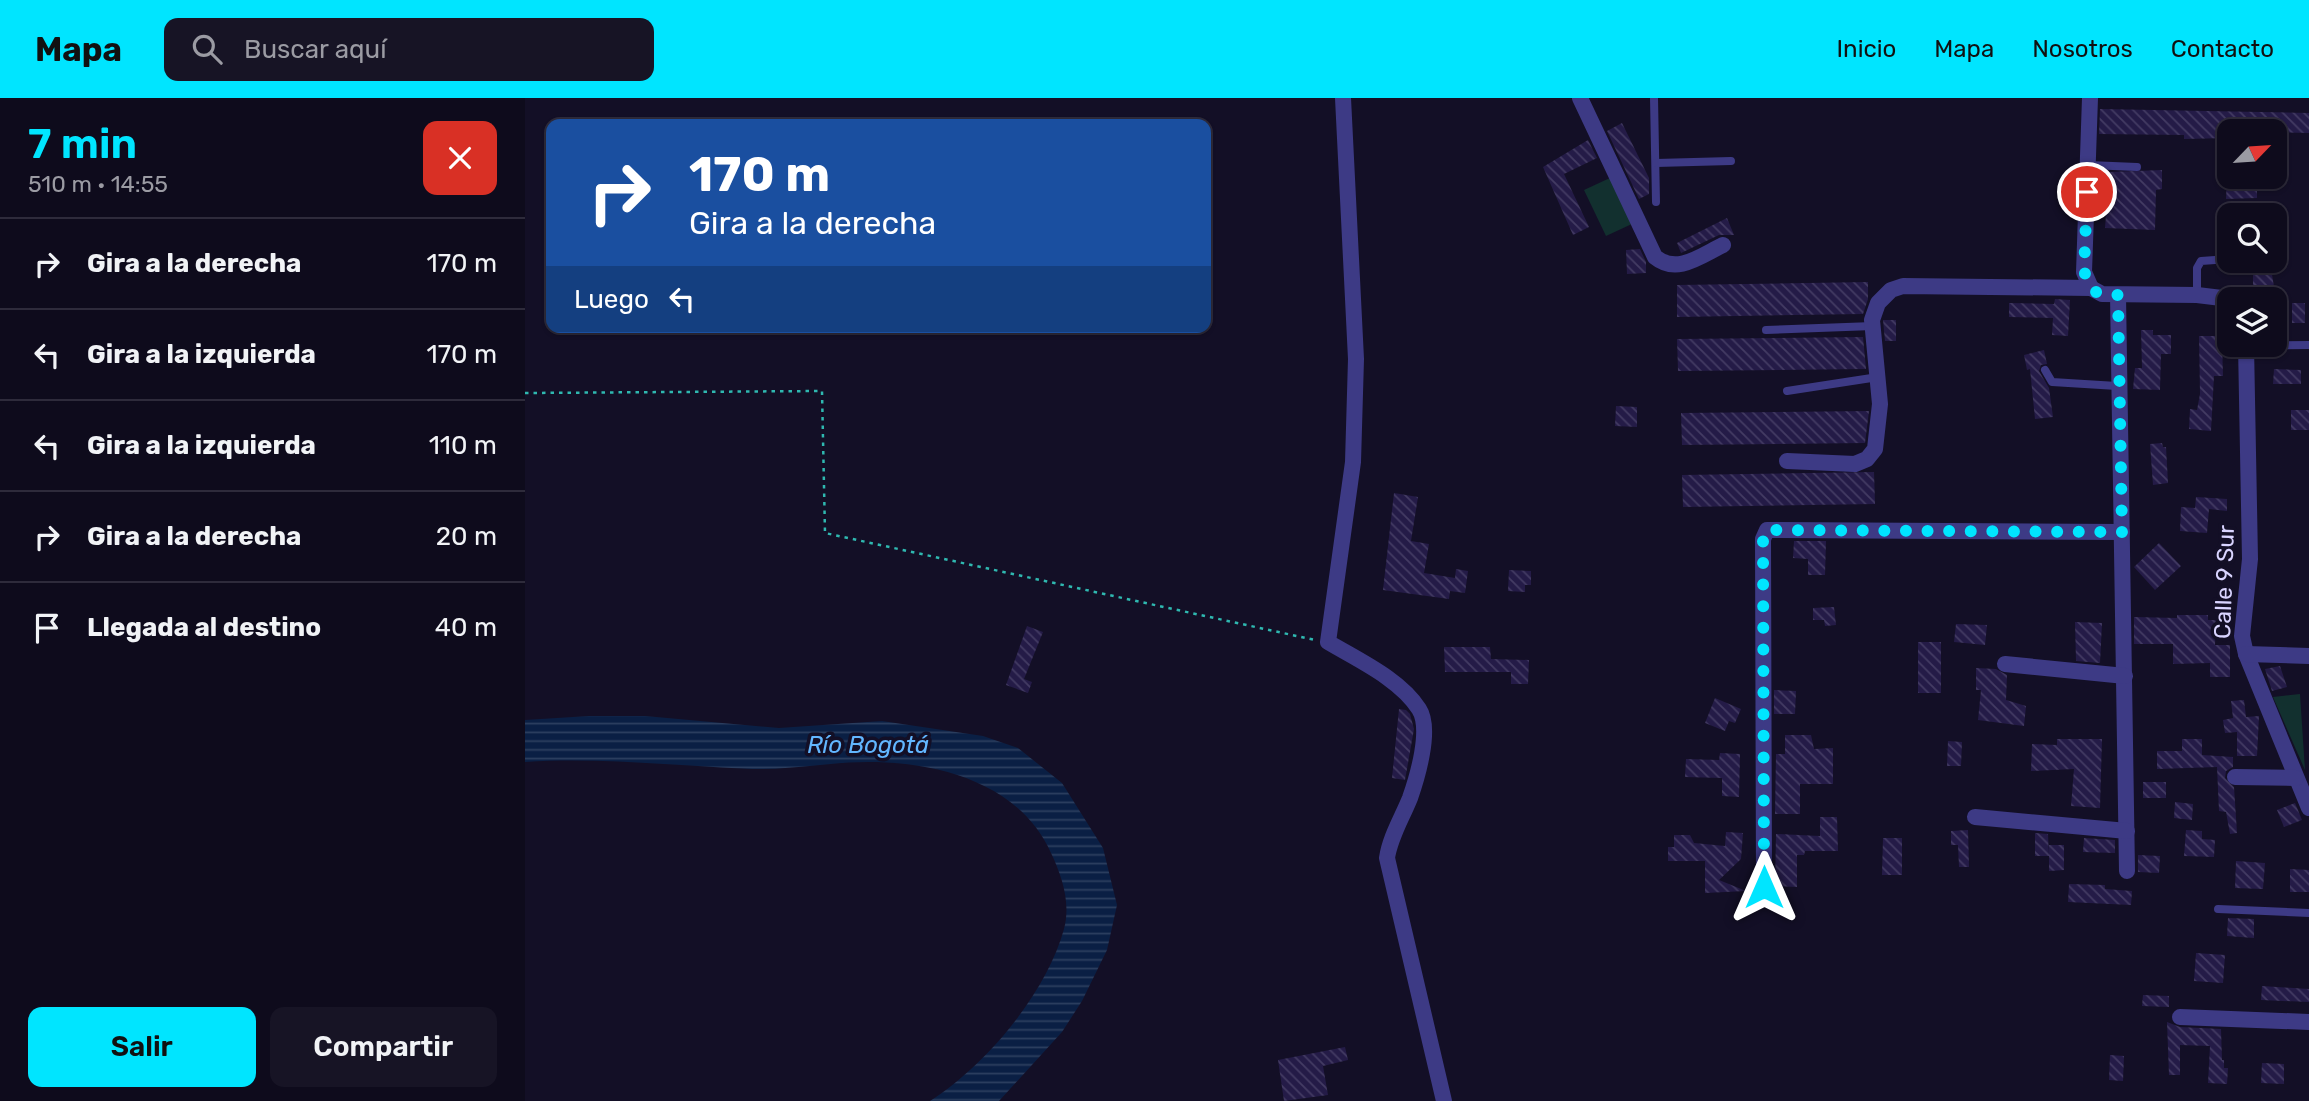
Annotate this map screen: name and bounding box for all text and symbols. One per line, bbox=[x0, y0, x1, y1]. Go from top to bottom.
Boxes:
search box bbox=[164, 18, 654, 81]
text: Mapa bbox=[35, 30, 122, 69]
icon: search bbox=[188, 30, 226, 68]
text: Buscar aquí bbox=[244, 34, 387, 65]
text: Inicio bbox=[1837, 35, 1896, 63]
text: Mapa bbox=[1934, 35, 1994, 63]
text: Nosotros bbox=[2032, 35, 2133, 63]
text: Contacto bbox=[2171, 35, 2274, 63]
text: 7 min bbox=[28, 119, 137, 169]
north arrow bbox=[2217, 119, 2287, 189]
map controls bbox=[2217, 119, 2287, 357]
button: close bbox=[423, 121, 497, 195]
text: 170 m bbox=[689, 145, 830, 203]
icon: right bbox=[574, 147, 665, 238]
pin bbox=[2057, 162, 2117, 222]
text: 510 m · 14:55 bbox=[28, 170, 168, 198]
icon: arrive bbox=[2068, 173, 2106, 211]
button: search bbox=[2217, 203, 2287, 273]
text: Gira a la derecha bbox=[689, 204, 936, 242]
icon: right bbox=[28, 245, 66, 283]
text: Gira a la derecha bbox=[87, 248, 301, 279]
text: 170 m bbox=[427, 248, 497, 279]
icon: left bbox=[663, 280, 701, 318]
text: Luego bbox=[574, 284, 649, 315]
button: layers bbox=[2217, 287, 2287, 357]
icon: left bbox=[28, 336, 66, 374]
text: Gira a la izquierda bbox=[87, 339, 316, 370]
text: 170 m bbox=[427, 339, 497, 370]
icon: left bbox=[28, 427, 66, 465]
text: Gira a la izquierda bbox=[87, 430, 316, 461]
text: 110 m bbox=[429, 430, 497, 461]
icon: right bbox=[28, 518, 66, 556]
text: Gira a la derecha bbox=[87, 521, 301, 552]
text: 20 m bbox=[436, 521, 497, 552]
street label: Calle 9 Sur bbox=[2208, 524, 2240, 639]
icon: arrive bbox=[28, 609, 66, 647]
text: Llegada al destino bbox=[87, 612, 321, 643]
text: 40 m bbox=[435, 612, 497, 643]
water label: Río Bogotá bbox=[807, 731, 929, 759]
position arrow bbox=[1727, 850, 1801, 924]
button: Salir bbox=[28, 1007, 256, 1087]
button: Compartir bbox=[270, 1007, 497, 1087]

